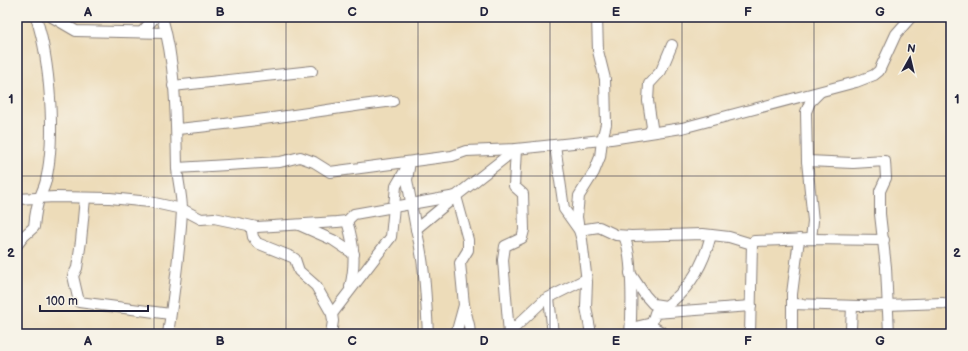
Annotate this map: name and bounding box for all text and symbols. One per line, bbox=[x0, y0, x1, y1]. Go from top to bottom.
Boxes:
text: A bbox=[83, 4, 92, 20]
text: B bbox=[215, 4, 225, 20]
text: C bbox=[347, 4, 357, 20]
text: D bbox=[479, 4, 489, 20]
text: E bbox=[612, 4, 621, 20]
text: F bbox=[744, 4, 752, 20]
text: G bbox=[875, 4, 885, 20]
north arrow bbox=[890, 38, 930, 78]
text: N bbox=[906, 42, 916, 56]
text: 1 bbox=[8, 91, 14, 107]
text: 1 bbox=[954, 91, 960, 107]
text: 2 bbox=[7, 245, 15, 261]
text: 2 bbox=[953, 245, 961, 261]
scale bar bbox=[40, 287, 148, 313]
text: 100 m bbox=[46, 294, 78, 309]
text: A bbox=[83, 333, 92, 349]
text: B bbox=[215, 333, 225, 349]
text: C bbox=[347, 333, 357, 349]
text: D bbox=[479, 333, 489, 349]
text: E bbox=[612, 333, 621, 349]
text: F bbox=[744, 333, 752, 349]
text: G bbox=[875, 333, 885, 349]

